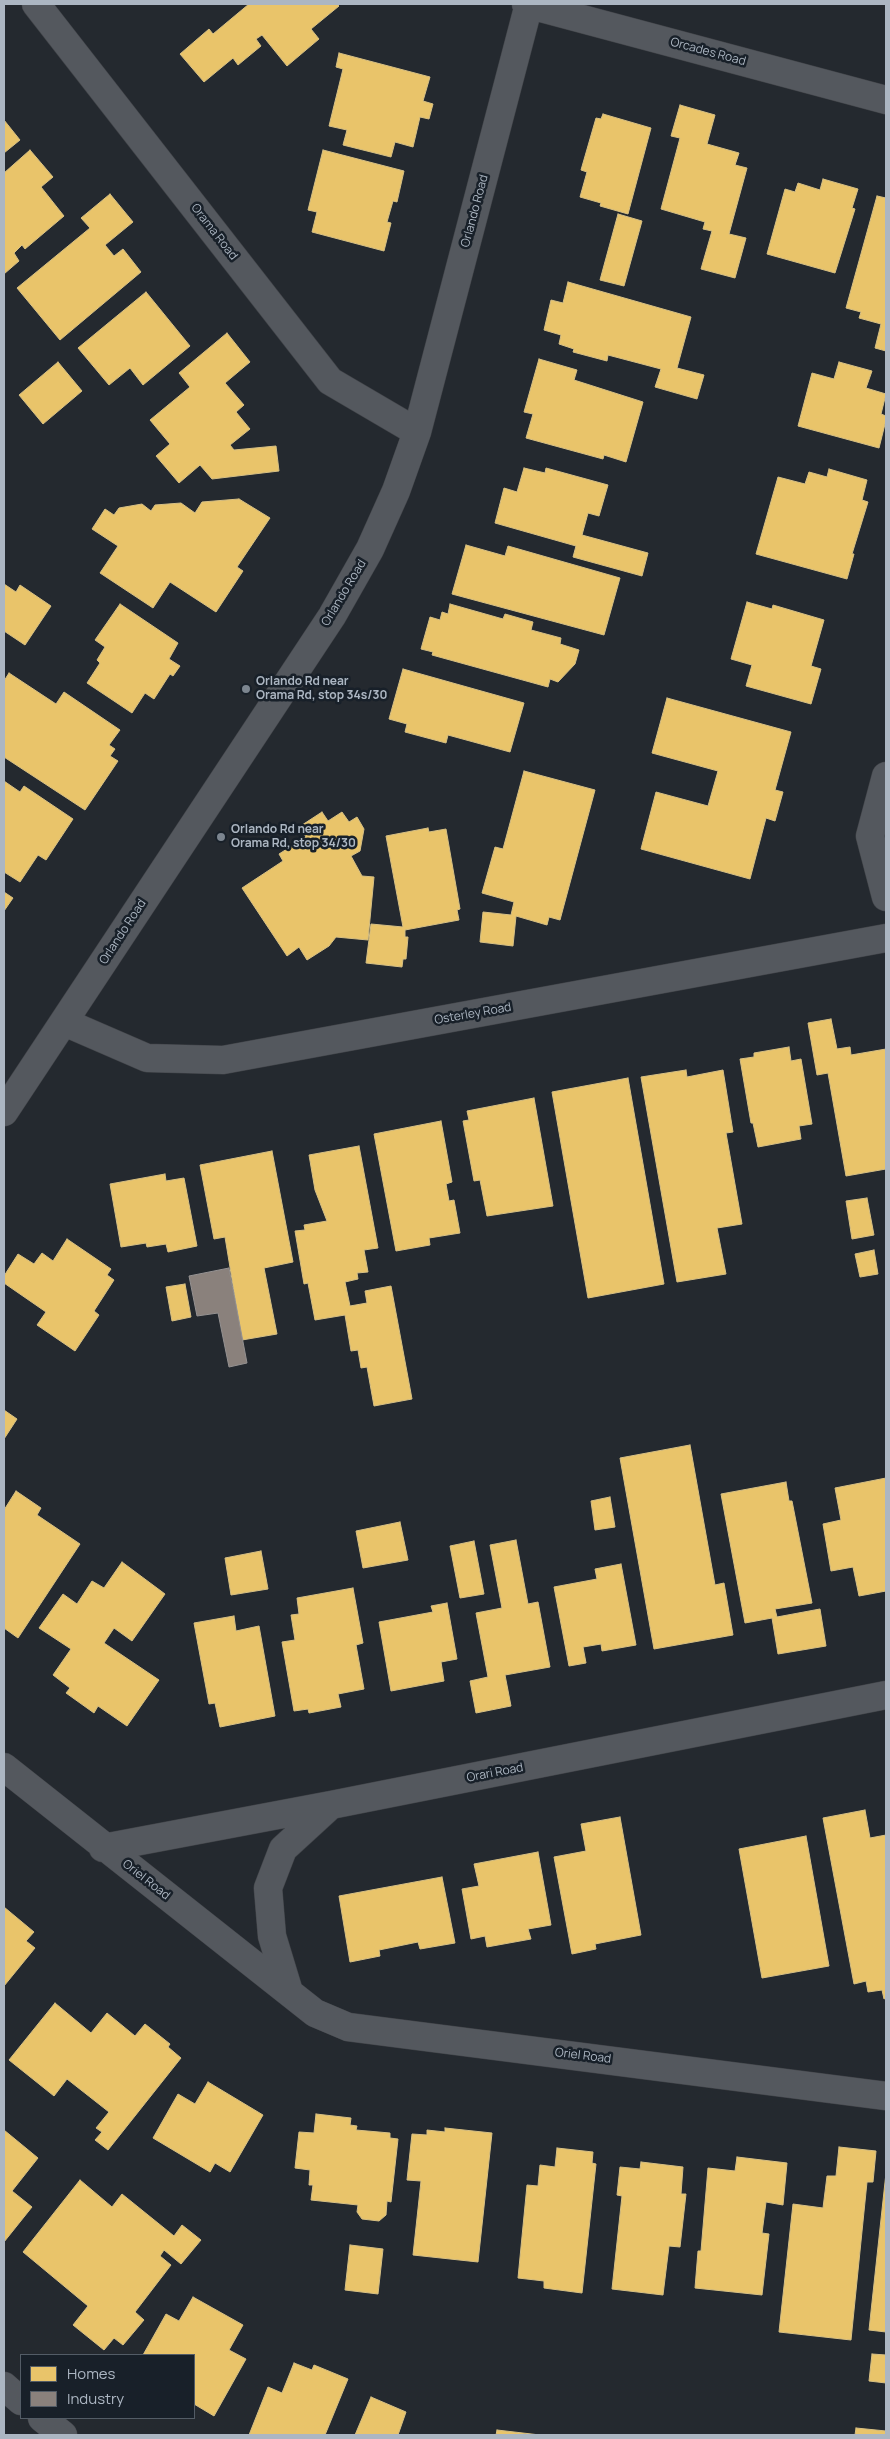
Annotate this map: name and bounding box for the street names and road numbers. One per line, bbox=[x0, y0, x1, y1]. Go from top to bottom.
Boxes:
street label: Orcades Road bbox=[669, 35, 747, 69]
street label: Orlando Road bbox=[458, 173, 492, 249]
street label: Orama Road bbox=[188, 201, 240, 263]
street label: Orlando Road bbox=[319, 557, 369, 629]
street label: Orlando Road bbox=[97, 897, 149, 967]
street label: Osterley Road bbox=[433, 1000, 513, 1028]
street label: Orari Road bbox=[465, 1760, 525, 1786]
street label: Oriel Road bbox=[119, 1857, 173, 1903]
street label: Oriel Road bbox=[554, 2045, 612, 2067]

